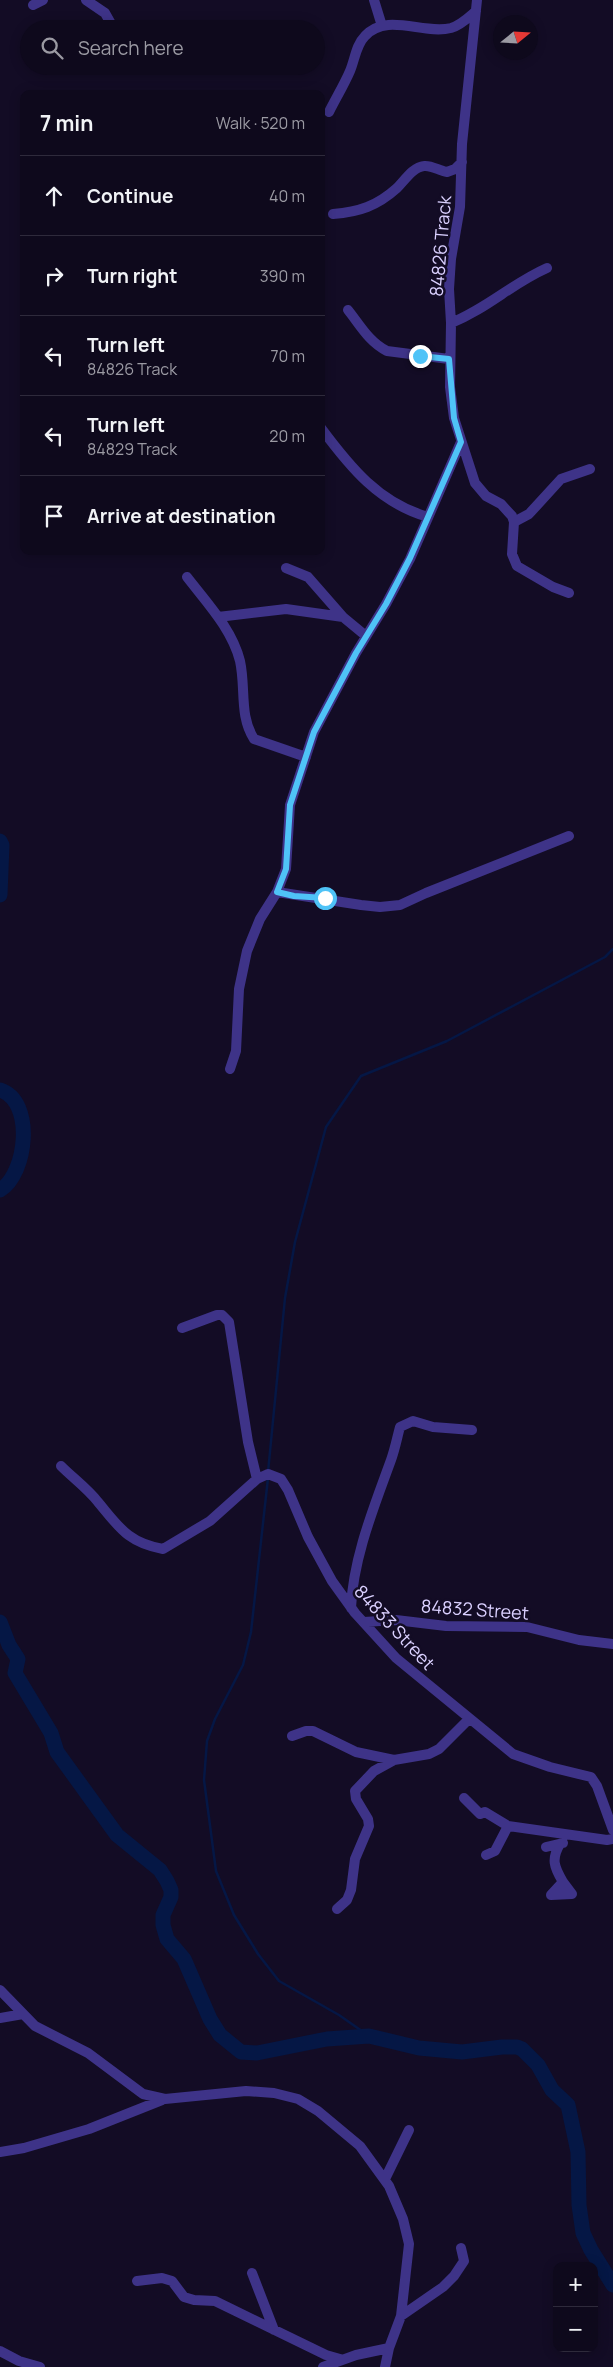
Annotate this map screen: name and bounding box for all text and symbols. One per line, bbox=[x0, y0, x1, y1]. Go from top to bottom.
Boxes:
north arrow bbox=[493, 15, 538, 60]
search box bbox=[20, 20, 325, 75]
icon: search bbox=[38, 34, 66, 62]
text: Search here bbox=[78, 35, 184, 61]
text: 7 min bbox=[40, 109, 93, 137]
text: Walk · 520 m bbox=[216, 112, 305, 134]
icon: ahead bbox=[40, 182, 68, 210]
text: Continue bbox=[87, 183, 173, 209]
text: 40 m bbox=[269, 185, 305, 207]
street label: 84826 Track bbox=[424, 193, 456, 298]
icon: right bbox=[40, 262, 68, 290]
text: Turn right bbox=[87, 263, 177, 289]
text: 390 m bbox=[260, 265, 305, 287]
text: Turn left bbox=[87, 332, 165, 358]
icon: left bbox=[40, 342, 68, 370]
text: 70 m bbox=[270, 345, 305, 367]
route end bbox=[409, 345, 432, 368]
text: 84826 Track bbox=[87, 358, 177, 380]
text: Turn left bbox=[87, 412, 165, 438]
icon: left bbox=[40, 422, 68, 450]
text: 20 m bbox=[269, 425, 305, 447]
text: 84829 Track bbox=[87, 438, 177, 460]
icon: arrive bbox=[40, 502, 68, 530]
text: Arrive at destination bbox=[87, 503, 276, 529]
route start bbox=[314, 887, 337, 910]
street label: 84833 Street bbox=[349, 1579, 441, 1675]
street label: 84832 Street bbox=[420, 1593, 530, 1625]
map controls bbox=[553, 2262, 598, 2352]
button: + bbox=[553, 2262, 598, 2307]
button: − bbox=[553, 2307, 598, 2352]

